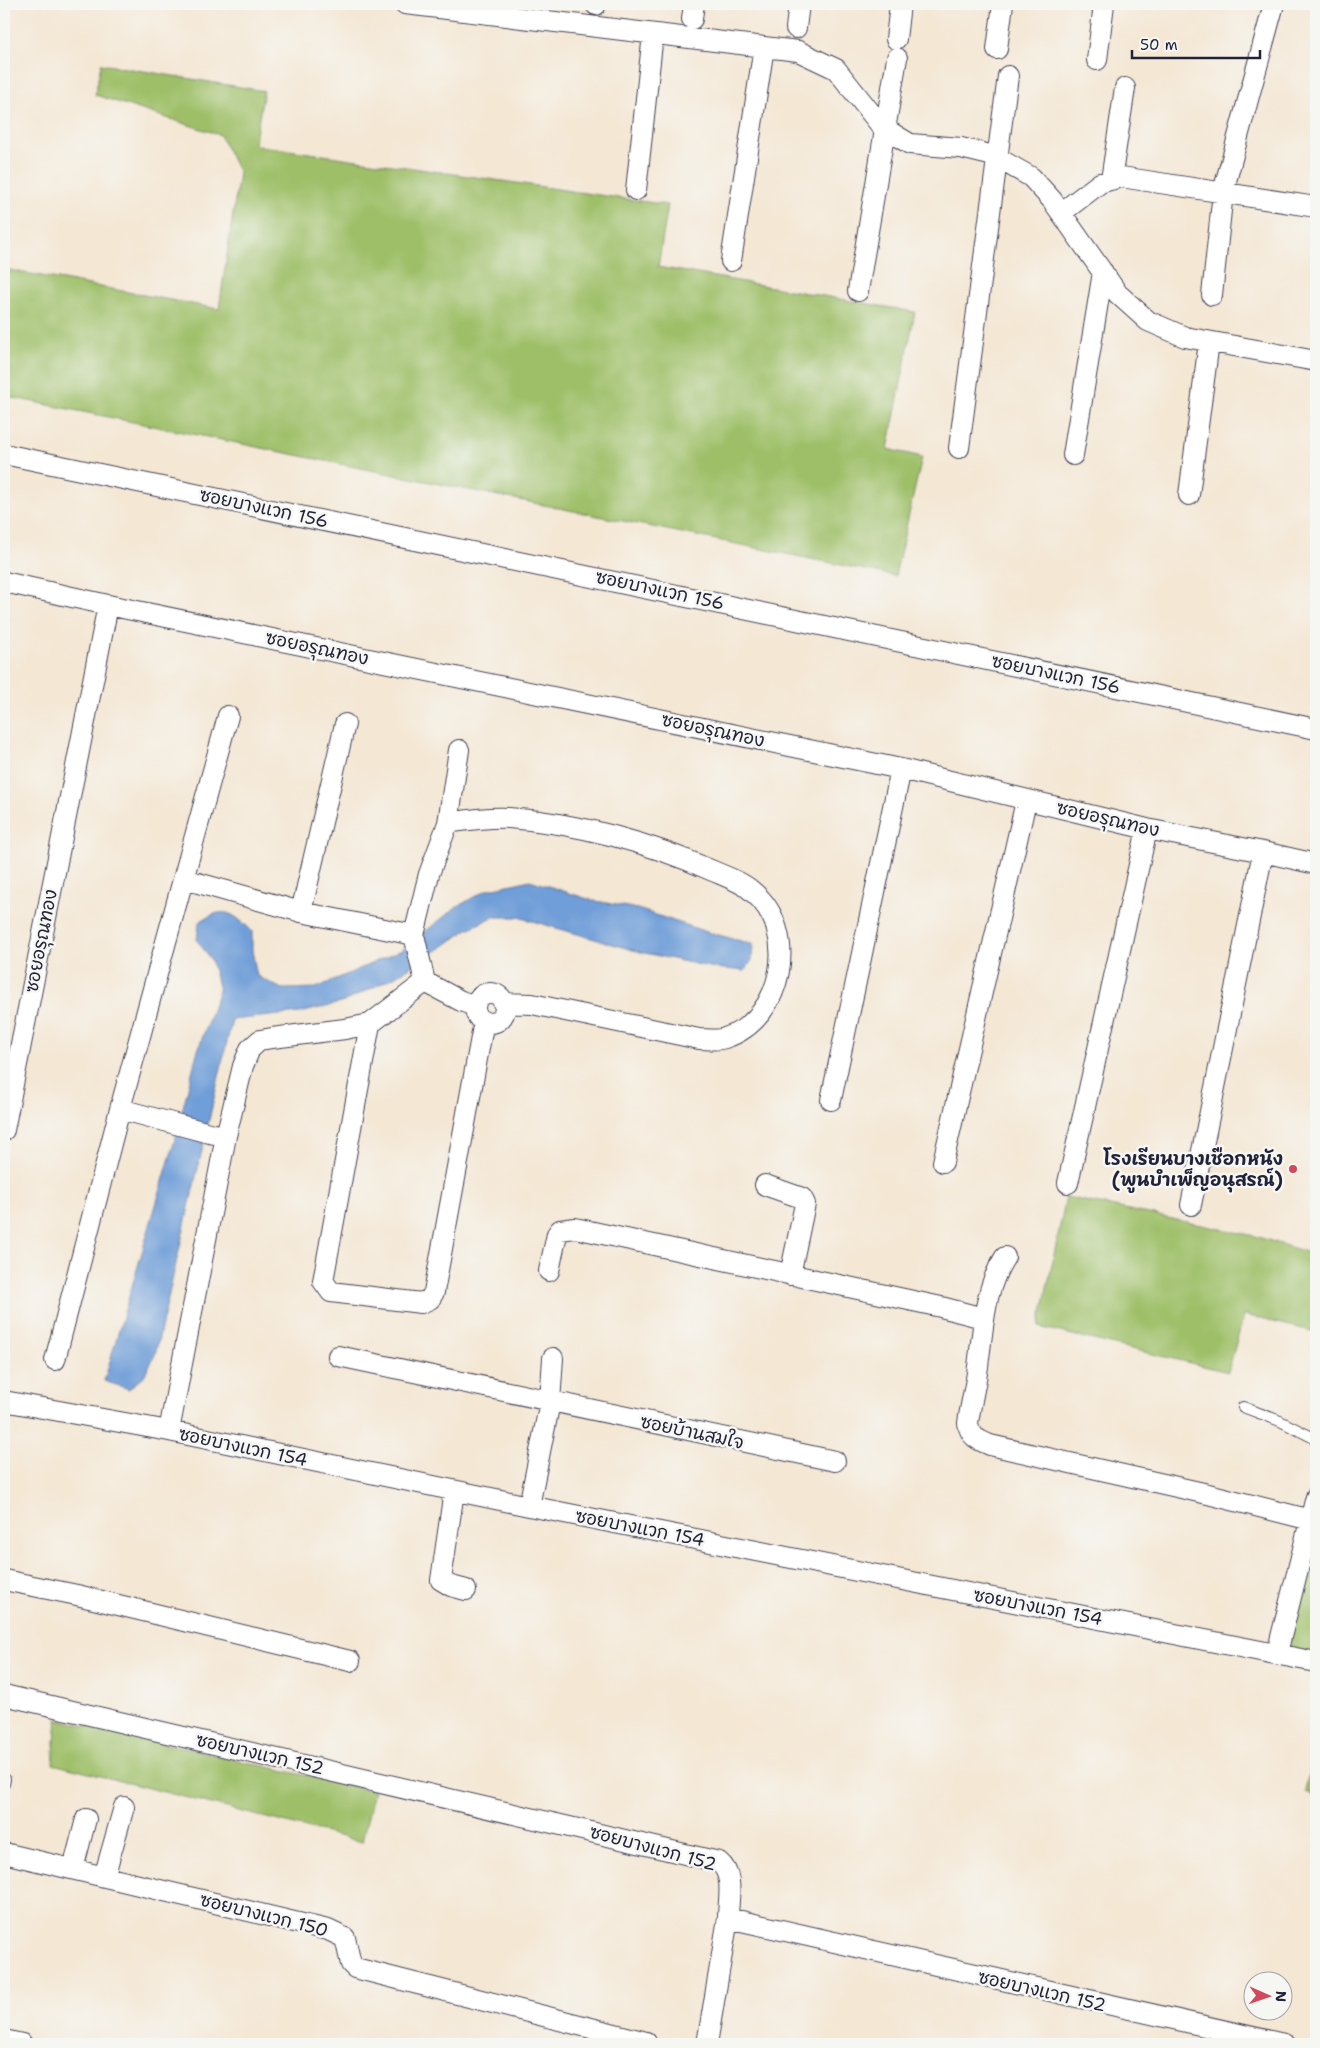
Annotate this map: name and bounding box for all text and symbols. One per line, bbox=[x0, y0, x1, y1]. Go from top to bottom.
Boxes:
scale bar bbox=[1132, 28, 1260, 60]
text: 50 m bbox=[1140, 35, 1178, 55]
street label: ซอยบางแวก 156 bbox=[197, 483, 331, 533]
street label: ซอยบางแวก 156 bbox=[593, 565, 727, 615]
street label: ซอยอรุณทอง bbox=[263, 625, 371, 673]
street label: ซอยบางแวก 156 bbox=[989, 649, 1123, 699]
street label: ซอยอรุณทอง bbox=[659, 707, 767, 755]
street label: ซอยอรุณทอง bbox=[1054, 796, 1162, 844]
street label: ซอยอรุณทอง bbox=[19, 887, 65, 995]
place label: โรงเรียนบางเชือกหนัง (พูนบำเพ็ญอนุสรณ์) bbox=[1103, 1147, 1283, 1193]
marker: โรงเรียนบางเชือกหนัง (พูนบำเพ็ญอนุสรณ์) bbox=[1287, 1163, 1299, 1175]
street label: ซอยบ้านสมใจ bbox=[638, 1408, 746, 1455]
street label: ซอยบางแวก 154 bbox=[176, 1422, 310, 1472]
street label: ซอยบางแวก 154 bbox=[573, 1504, 707, 1552]
street label: ซอยบางแวก 154 bbox=[971, 1583, 1105, 1631]
street label: ซอยบางแวก 152 bbox=[194, 1728, 326, 1780]
street label: ซอยบางแวก 152 bbox=[587, 1820, 719, 1876]
street label: ซอยบางแวก 150 bbox=[197, 1887, 331, 1943]
street label: ซอยบางแวก 152 bbox=[976, 1965, 1108, 2017]
north arrow bbox=[1242, 1970, 1292, 2020]
text: N bbox=[1272, 1991, 1290, 2002]

